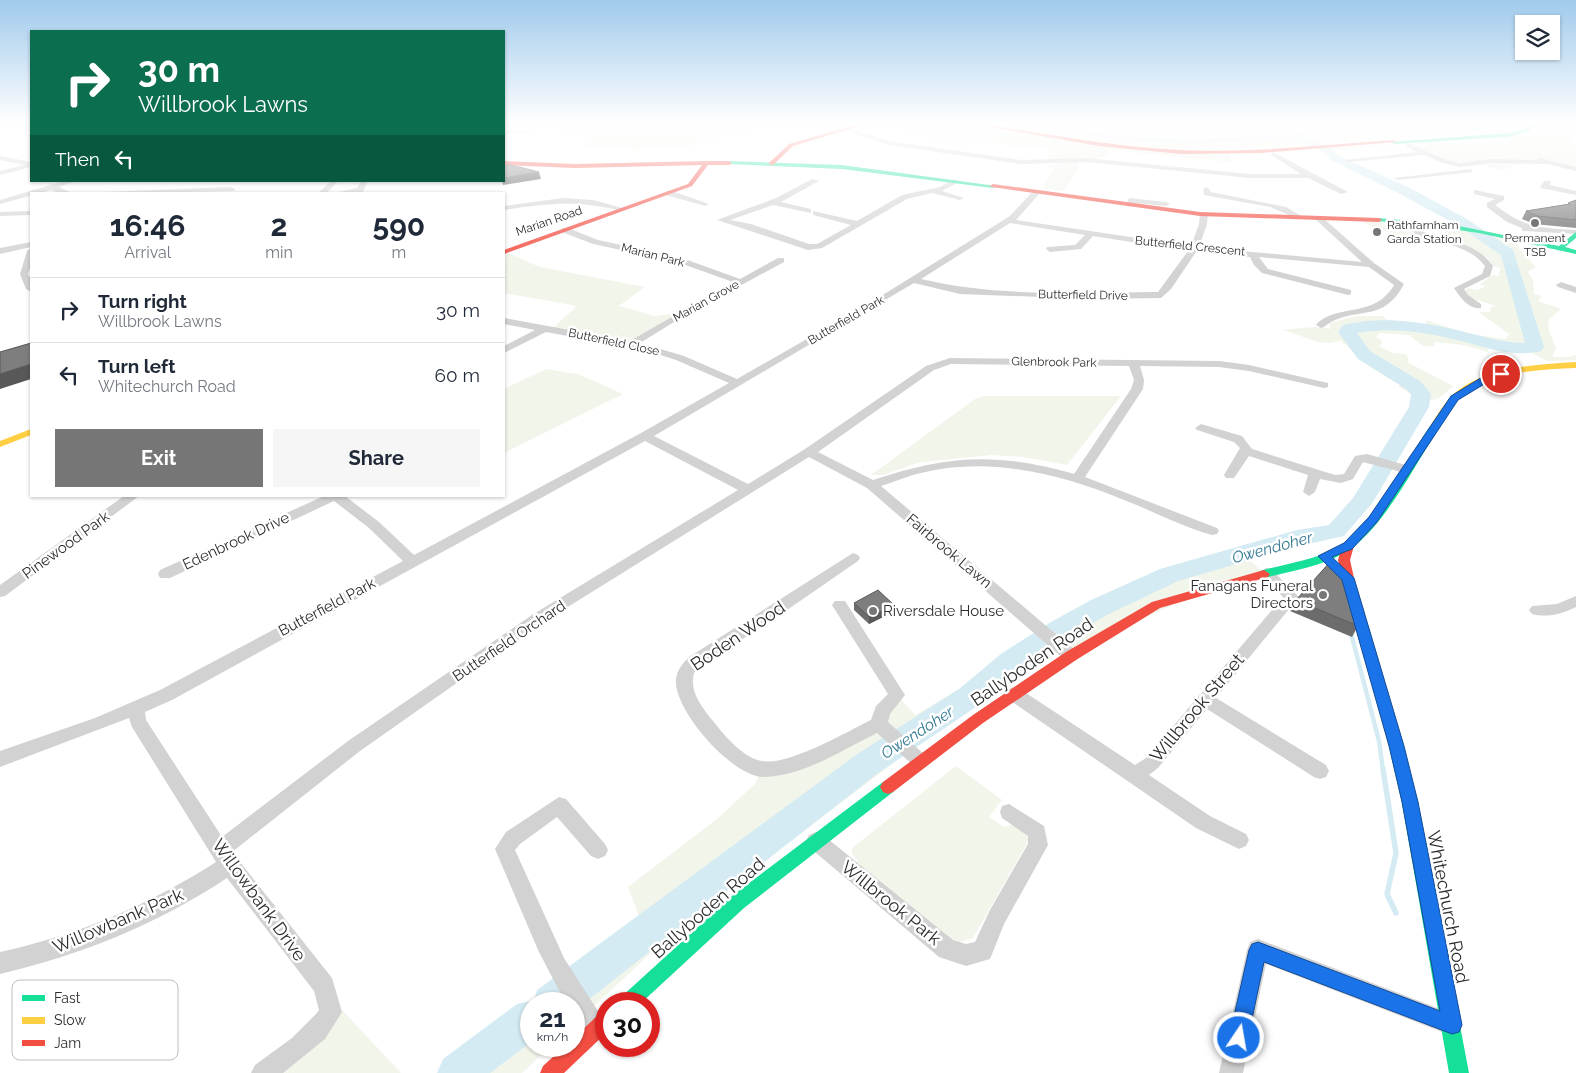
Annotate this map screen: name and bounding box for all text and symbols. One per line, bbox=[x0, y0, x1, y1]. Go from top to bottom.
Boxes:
map controls bbox=[1515, 15, 1560, 60]
button: layers bbox=[1515, 15, 1560, 60]
text: 30 m bbox=[138, 49, 220, 90]
icon: right bbox=[55, 50, 120, 115]
text: Willbrook Lawns bbox=[138, 91, 308, 117]
icon: left bbox=[110, 145, 138, 173]
text: Then bbox=[55, 148, 100, 170]
street label: Marian Road bbox=[514, 203, 584, 239]
text: 16:46 bbox=[110, 208, 186, 243]
text: 2 bbox=[271, 208, 287, 243]
text: 590 bbox=[373, 208, 425, 243]
marker: Permanent TSB bbox=[1529, 217, 1541, 229]
place label: Rathfarnham Garda Station bbox=[1387, 218, 1462, 246]
marker: Rathfarnham Garda Station bbox=[1371, 226, 1383, 238]
place label: Permanent TSB bbox=[1504, 231, 1566, 259]
street label: Butterfield Crescent bbox=[1134, 233, 1246, 259]
street label: Marian Park bbox=[620, 240, 687, 270]
text: Arrival bbox=[124, 243, 171, 262]
text: min bbox=[265, 243, 293, 262]
text: m bbox=[392, 243, 406, 262]
street label: Marian Grove bbox=[671, 277, 741, 325]
street label: Butterfield Drive bbox=[1038, 287, 1128, 303]
text: Turn right bbox=[98, 290, 187, 312]
street label: Butterfield Park bbox=[805, 292, 887, 347]
icon: right bbox=[55, 296, 83, 324]
text: 30 m bbox=[436, 299, 480, 321]
text: Willbrook Lawns bbox=[98, 312, 222, 331]
street label: Butterfield Close bbox=[567, 326, 661, 358]
pin bbox=[1480, 353, 1522, 395]
street label: Glenbrook Park bbox=[1011, 354, 1098, 370]
text: Turn left bbox=[98, 355, 175, 377]
icon: arrive bbox=[1487, 360, 1515, 388]
icon: left bbox=[55, 361, 83, 389]
text: 60 m bbox=[435, 364, 480, 386]
text: Whitechurch Road bbox=[98, 377, 236, 396]
button: Exit bbox=[55, 429, 263, 487]
button: Share bbox=[273, 429, 480, 487]
street label: Pinewood Park bbox=[19, 507, 113, 583]
street label: Edenbrook Drive bbox=[180, 508, 292, 574]
street label: Fairbrook Lawn bbox=[903, 510, 995, 592]
water label: Owendoher bbox=[1230, 527, 1315, 567]
street label: Butterfield Park bbox=[275, 574, 379, 640]
place label: Fanagans Funeral Directors bbox=[1190, 577, 1314, 612]
marker: Fanagans Funeral Directors bbox=[1317, 589, 1329, 601]
street label: Boden Wood bbox=[687, 596, 789, 675]
street label: Butterfield Orchard bbox=[449, 597, 569, 685]
place label: Riversdale House bbox=[883, 602, 1004, 620]
marker: Riversdale House bbox=[867, 605, 879, 617]
street label: Ballyboden Road bbox=[967, 613, 1097, 710]
street label: Willbrook Street bbox=[1145, 649, 1248, 766]
water label: Owendoher bbox=[877, 702, 958, 763]
street label: Whitechurch Road bbox=[1423, 829, 1474, 985]
street label: Willowbank Drive bbox=[208, 834, 311, 965]
street label: Ballyboden Road bbox=[647, 853, 768, 962]
street label: Willbrook Park bbox=[837, 856, 946, 949]
street label: Willowbank Park bbox=[49, 883, 187, 958]
legend bbox=[12, 980, 178, 1060]
text: Fast bbox=[54, 990, 81, 1006]
speed limit sign: 30 bbox=[595, 992, 660, 1057]
text: 21 bbox=[539, 1003, 566, 1033]
position arrow bbox=[1212, 1011, 1264, 1063]
text: Slow bbox=[54, 1012, 86, 1028]
text: km/h bbox=[537, 1030, 568, 1044]
text: Jam bbox=[54, 1035, 81, 1051]

